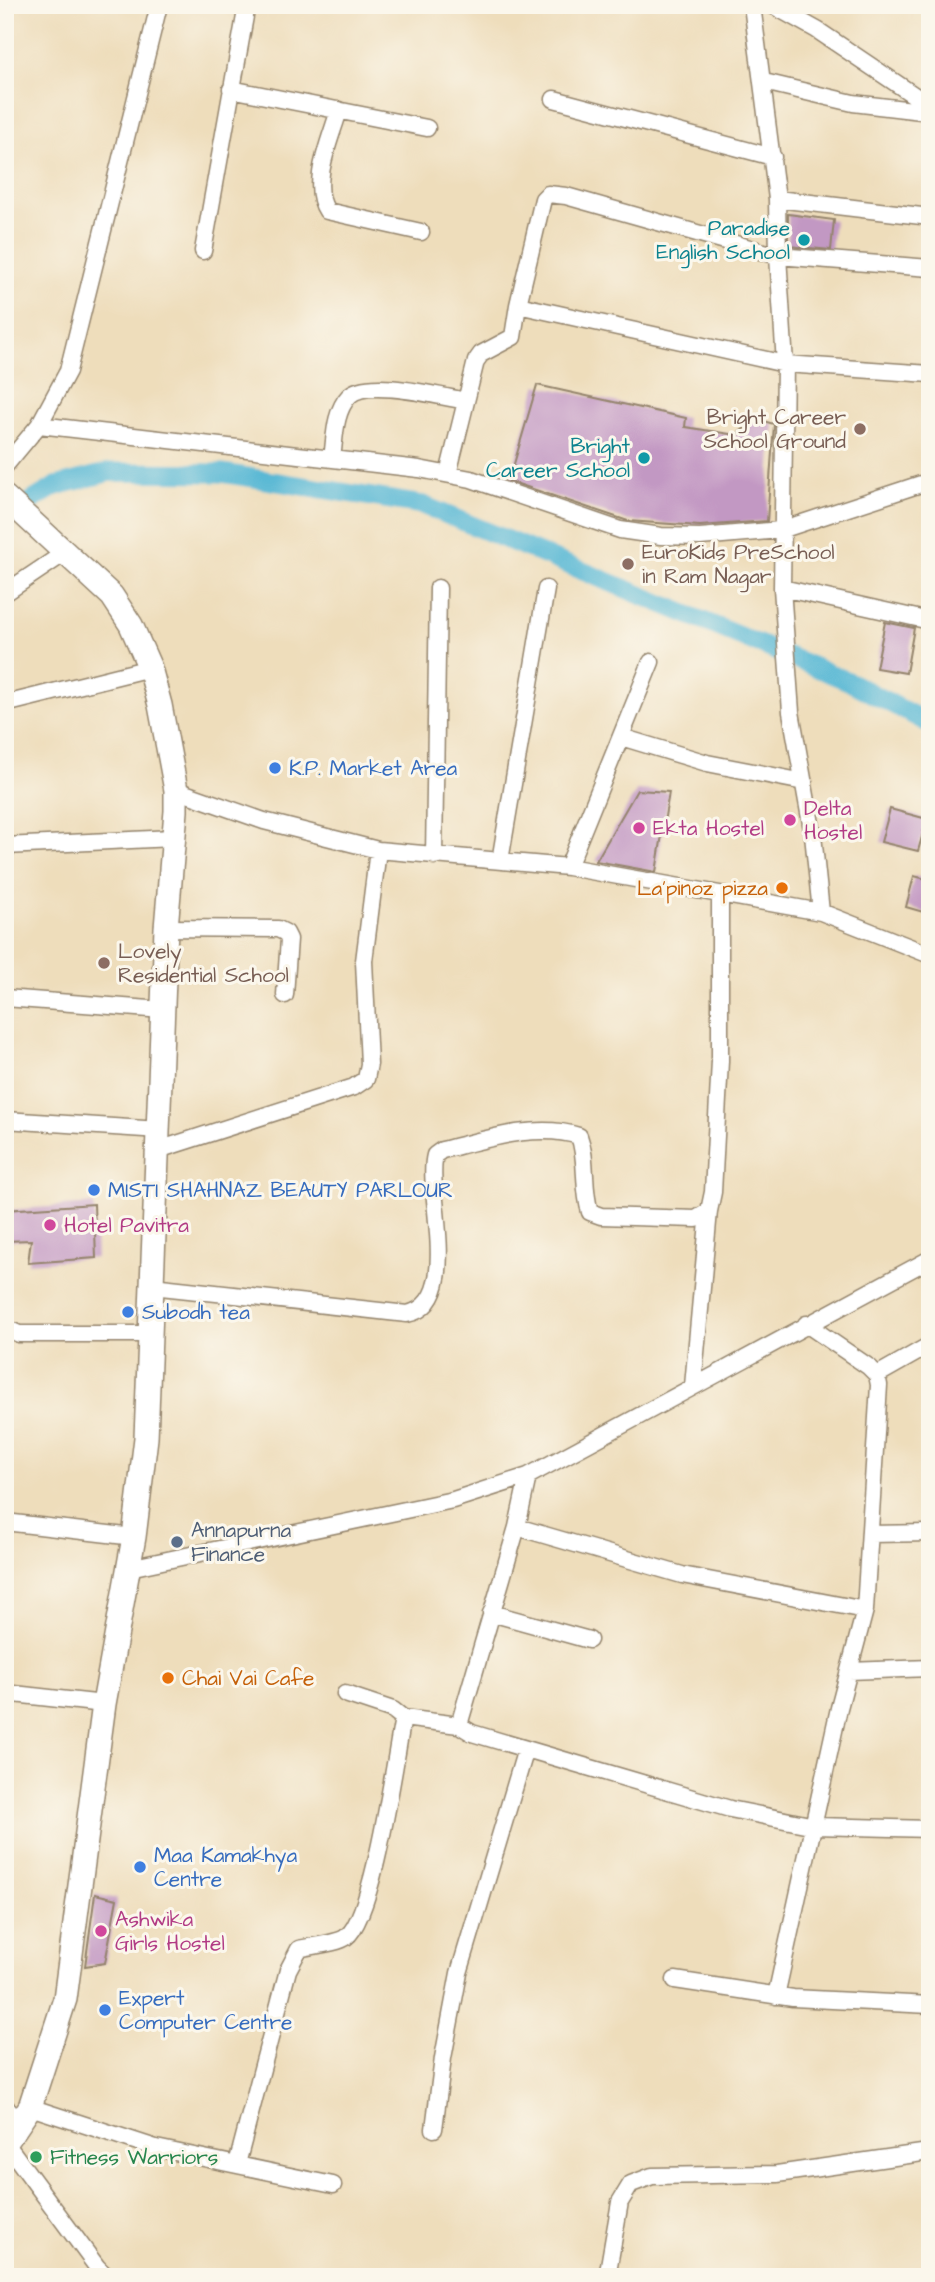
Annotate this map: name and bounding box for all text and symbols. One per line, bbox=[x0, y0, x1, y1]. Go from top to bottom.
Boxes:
place label: Paradise English School bbox=[656, 214, 790, 269]
marker: Paradise English School bbox=[796, 232, 812, 248]
place label: Bright Career School Ground bbox=[704, 403, 846, 456]
marker: Bright Career School Ground bbox=[852, 421, 868, 437]
place label: Bright Career School bbox=[486, 432, 630, 485]
marker: Bright Career School bbox=[636, 450, 652, 466]
place label: EuroKids PreSchool in Ram Nagar bbox=[642, 538, 835, 593]
marker: EuroKids PreSchool in Ram Nagar bbox=[620, 556, 636, 572]
place label: K.P. Market Area bbox=[289, 754, 458, 783]
marker: K.P. Market Area bbox=[267, 760, 283, 776]
place label: Delta Hostel bbox=[804, 794, 862, 847]
marker: Delta Hostel bbox=[782, 812, 798, 828]
place label: Ekta Hostel bbox=[653, 814, 764, 843]
marker: Ekta Hostel bbox=[631, 820, 647, 836]
place label: La'pinoz pizza bbox=[637, 874, 768, 904]
marker: La'pinoz pizza bbox=[774, 880, 790, 896]
place label: Lovely Residential School bbox=[118, 937, 289, 990]
marker: Lovely Residential School bbox=[96, 955, 112, 971]
place label: MISTI SHAHNAZ BEAUTY PARLOUR bbox=[108, 1176, 453, 1205]
marker: MISTI SHAHNAZ BEAUTY PARLOUR bbox=[86, 1182, 102, 1198]
place label: Hotel Pavitra bbox=[64, 1211, 189, 1240]
marker: Hotel Pavitra bbox=[42, 1217, 58, 1233]
place label: Subodh tea bbox=[142, 1298, 250, 1327]
marker: Subodh tea bbox=[120, 1304, 136, 1320]
place label: Annapurna Finance bbox=[191, 1516, 292, 1569]
marker: Annapurna Finance bbox=[169, 1534, 185, 1550]
place label: Chai Vai Cafe bbox=[182, 1664, 314, 1693]
marker: Chai Vai Cafe bbox=[160, 1670, 176, 1686]
place label: Maa Kamakhya Centre bbox=[154, 1841, 297, 1894]
marker: Maa Kamakhya Centre bbox=[132, 1859, 148, 1875]
place label: Ashwika Girls Hostel bbox=[115, 1905, 225, 1958]
marker: Ashwika Girls Hostel bbox=[93, 1923, 109, 1939]
place label: Expert Computer Centre bbox=[119, 1984, 292, 2038]
marker: Expert Computer Centre bbox=[97, 2002, 113, 2018]
place label: Fitness Warriors bbox=[50, 2143, 218, 2172]
marker: Fitness Warriors bbox=[28, 2149, 44, 2165]

